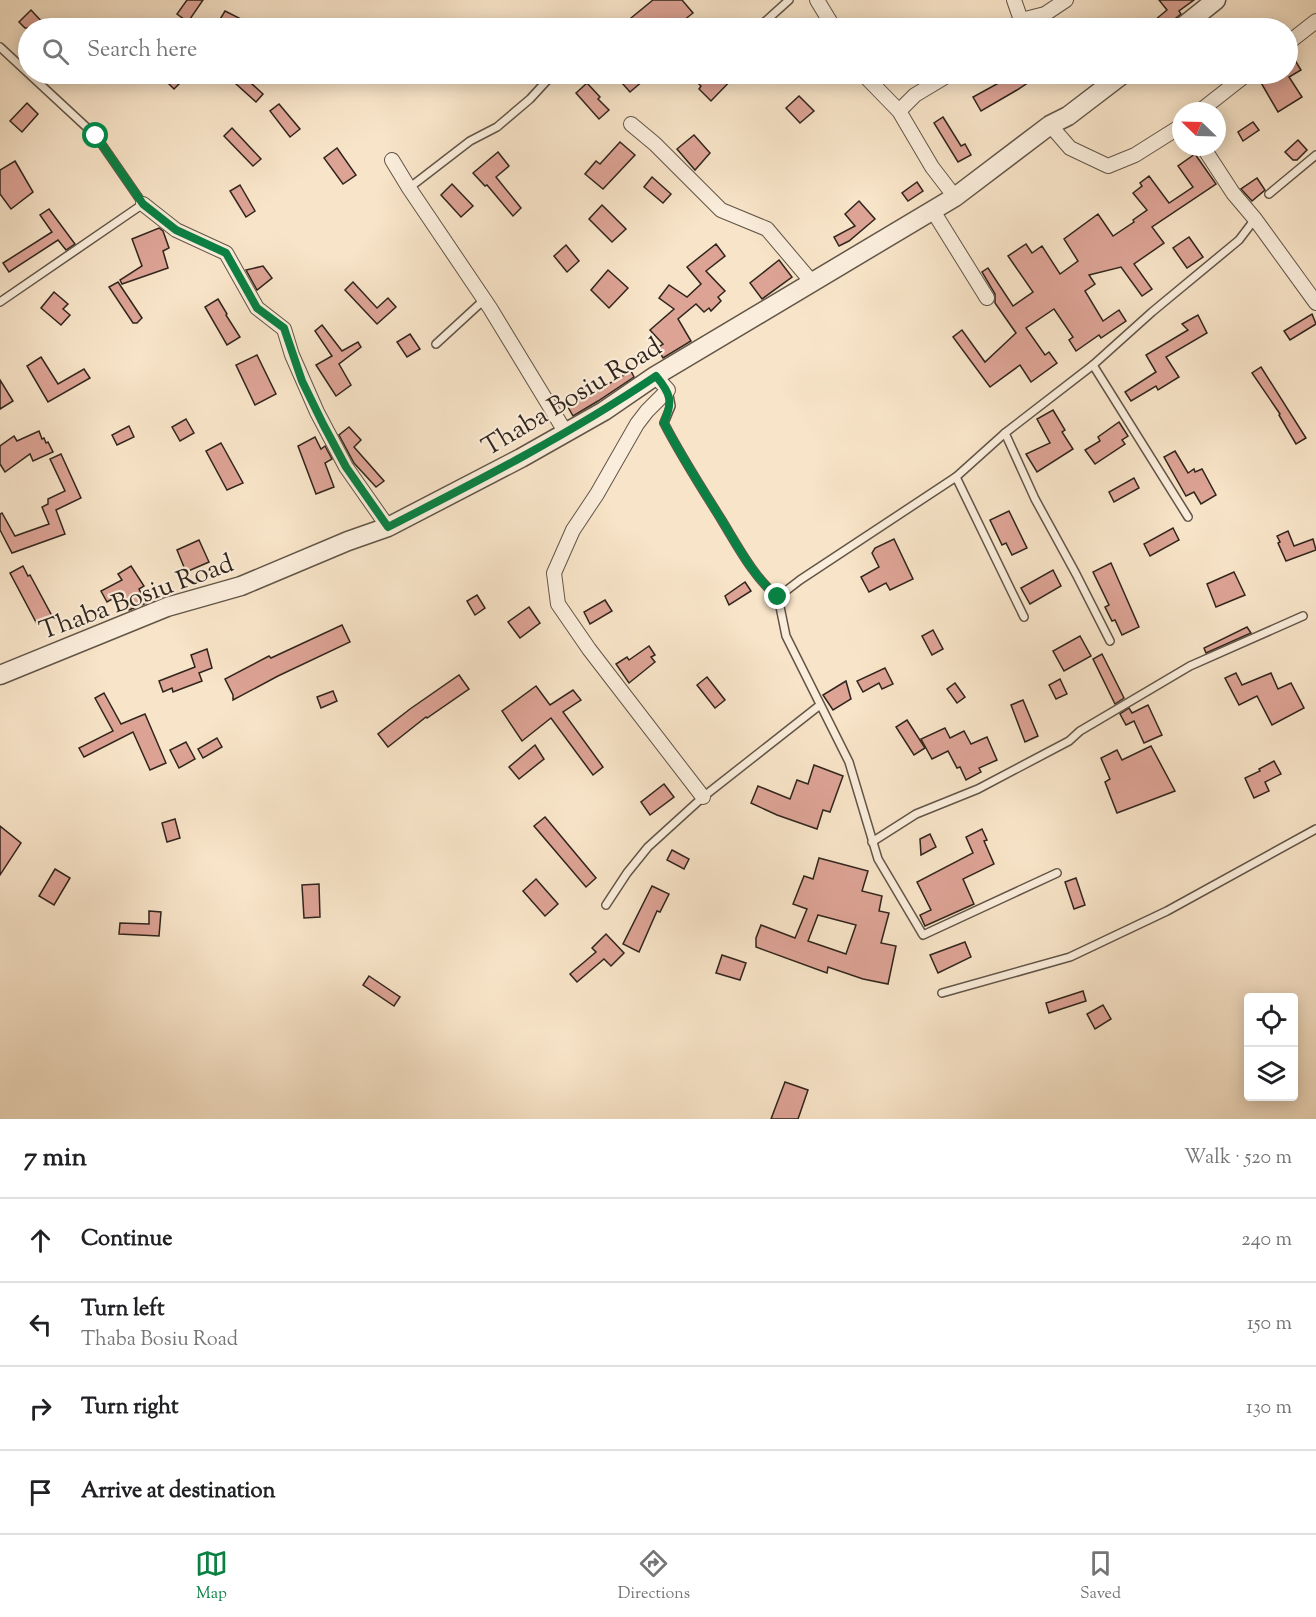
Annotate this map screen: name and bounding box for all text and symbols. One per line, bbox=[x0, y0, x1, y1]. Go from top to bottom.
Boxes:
search box bbox=[18, 18, 1298, 84]
icon: search bbox=[39, 35, 72, 68]
text: Search here bbox=[87, 35, 197, 67]
north arrow bbox=[1172, 102, 1226, 156]
route start bbox=[82, 122, 108, 148]
street label: Thaba Bosiu Road bbox=[475, 330, 670, 467]
street label: Thaba Bosiu Road bbox=[35, 546, 239, 651]
route end bbox=[764, 583, 790, 609]
map controls bbox=[1244, 993, 1298, 1101]
button: locate bbox=[1244, 993, 1298, 1047]
button: layers bbox=[1244, 1047, 1298, 1101]
text: 7 min bbox=[24, 1140, 87, 1177]
text: Walk · 520 m bbox=[1184, 1144, 1292, 1173]
icon: ahead bbox=[24, 1224, 57, 1257]
text: Continue bbox=[81, 1224, 172, 1256]
text: 240 m bbox=[1241, 1226, 1292, 1255]
text: Turn left bbox=[81, 1294, 164, 1326]
icon: left bbox=[24, 1308, 57, 1341]
text: 150 m bbox=[1247, 1310, 1292, 1339]
text: Thaba Bosiu Road bbox=[81, 1326, 238, 1355]
icon: right bbox=[24, 1392, 57, 1425]
text: Turn right bbox=[81, 1392, 178, 1424]
text: 130 m bbox=[1246, 1394, 1292, 1423]
icon: arrive bbox=[24, 1476, 57, 1509]
text: Arrive at destination bbox=[81, 1476, 276, 1508]
tab: Map bbox=[195, 1547, 228, 1606]
tab: Directions bbox=[618, 1547, 690, 1606]
tab: Saved bbox=[1080, 1547, 1121, 1606]

